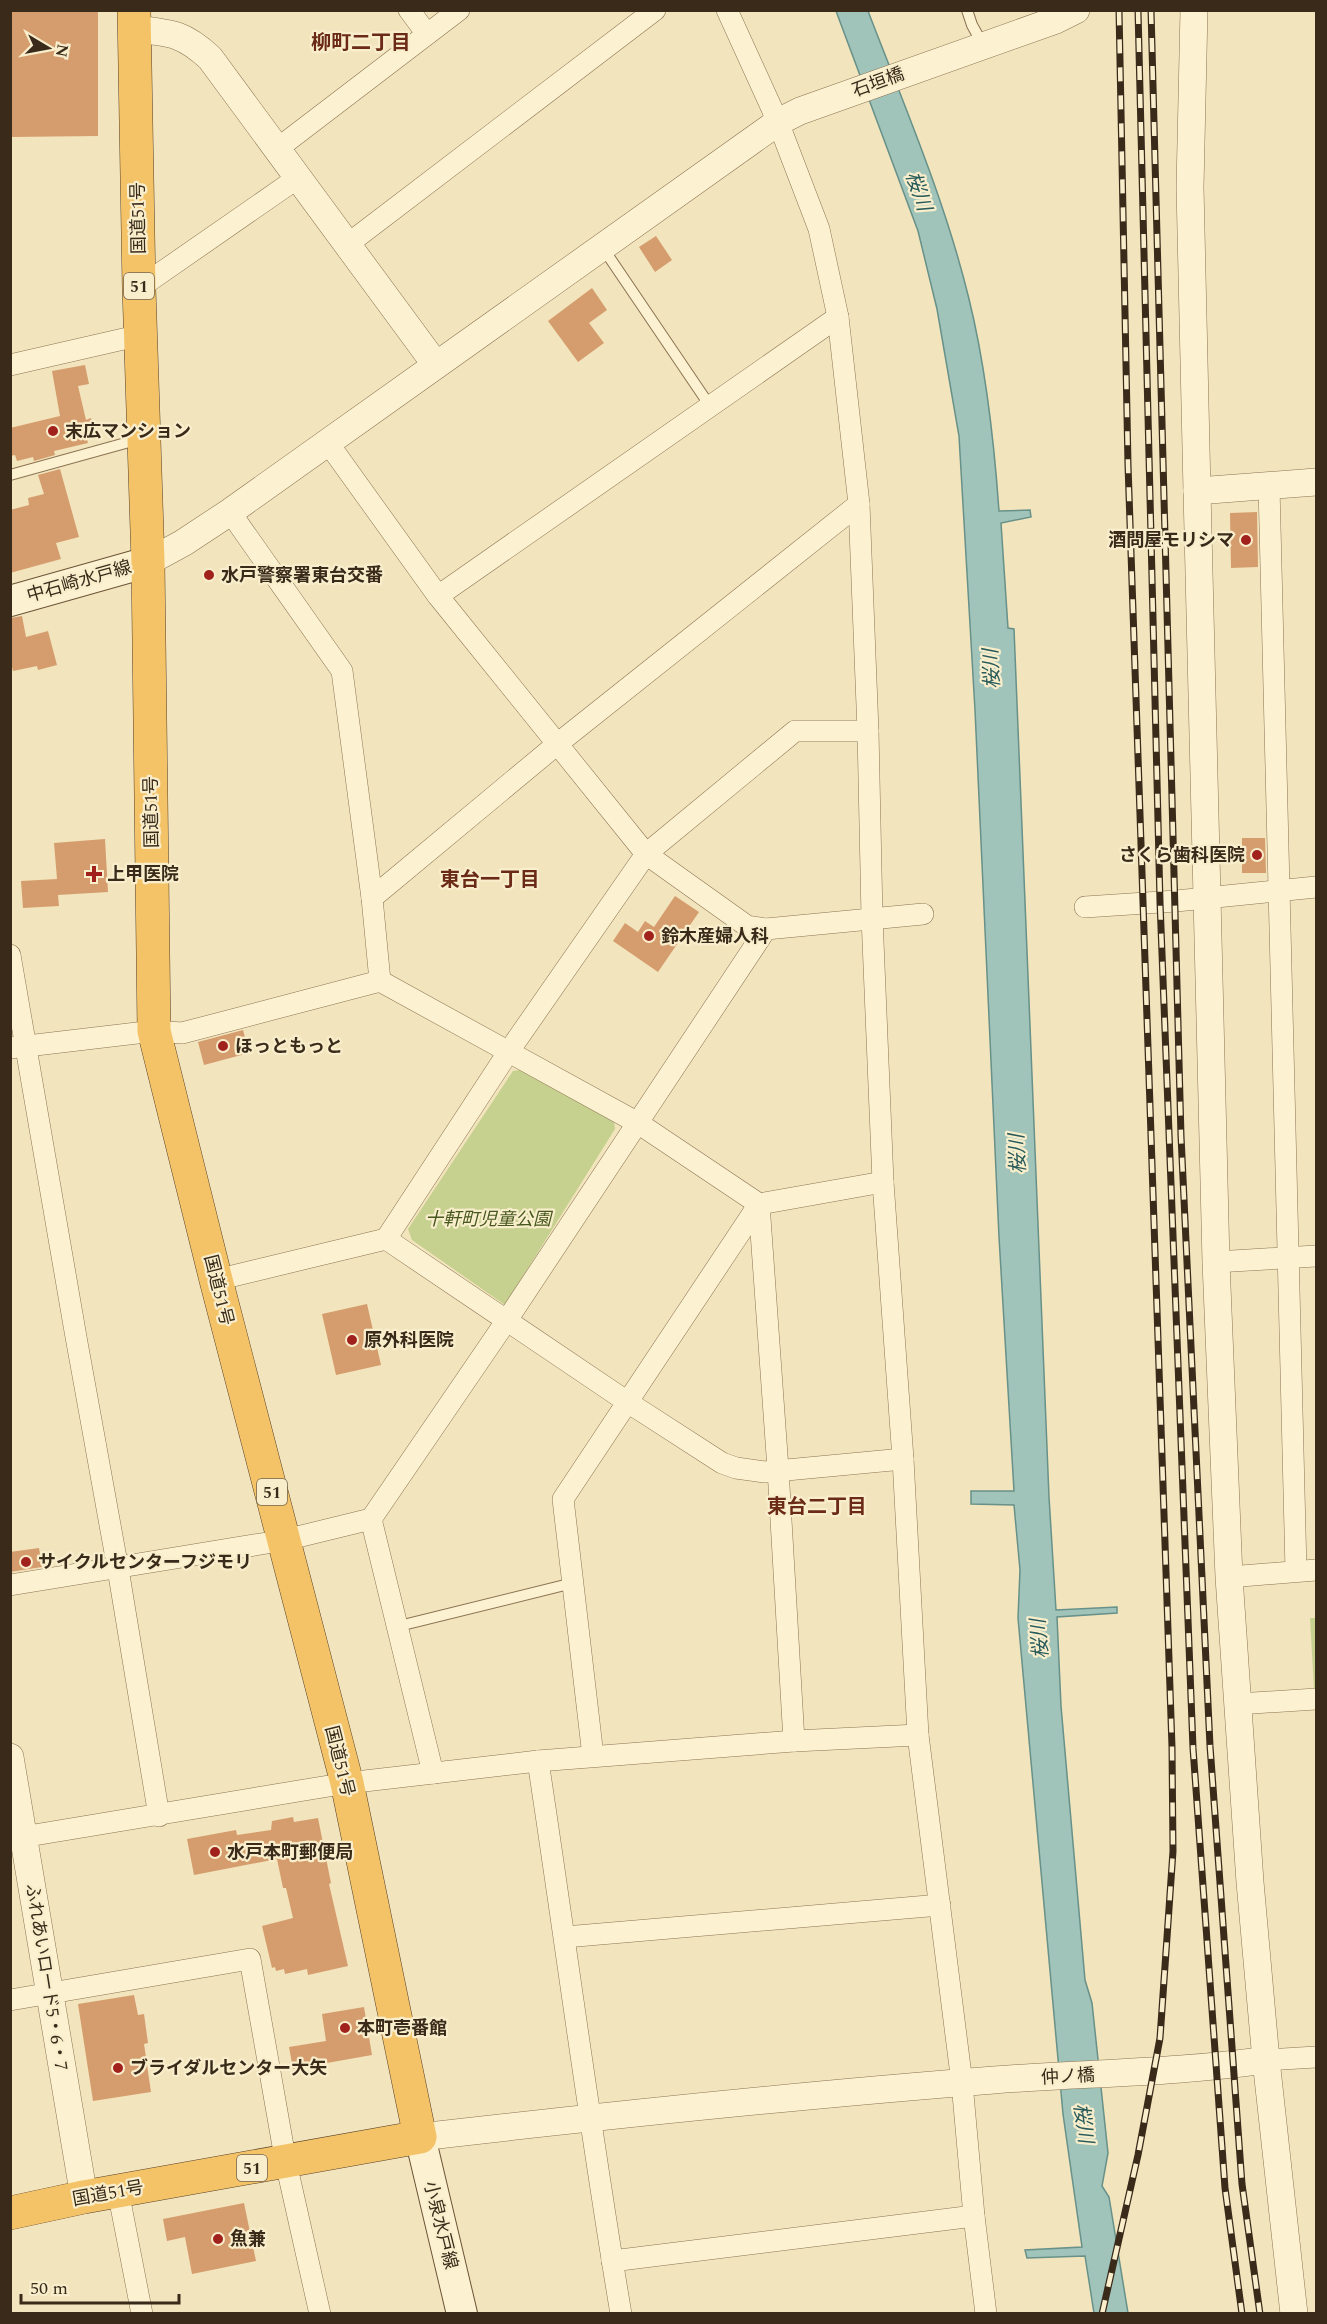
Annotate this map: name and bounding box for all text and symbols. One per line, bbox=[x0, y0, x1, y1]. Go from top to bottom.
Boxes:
north arrow bbox=[18, 18, 78, 78]
district label: 柳町二丁目 bbox=[311, 28, 411, 58]
text: N bbox=[49, 42, 75, 59]
street label: 石垣橋 bbox=[848, 61, 908, 104]
water label: 桜川 bbox=[897, 168, 939, 217]
street label: 国道51号 bbox=[124, 182, 153, 254]
road number: 51 bbox=[124, 273, 154, 299]
place label: 末広マンション bbox=[65, 418, 191, 445]
marker: 末広マンション bbox=[46, 424, 60, 438]
place label: 酒問屋モリシマ bbox=[1108, 527, 1234, 554]
marker: 酒問屋モリシマ bbox=[1239, 533, 1253, 547]
street label: 中石崎水戸線 bbox=[24, 554, 135, 609]
place label: 水戸警察署東台交番 bbox=[221, 562, 383, 589]
marker: 水戸警察署東台交番 bbox=[202, 568, 216, 582]
water label: 桜川 bbox=[976, 646, 1008, 690]
street label: 国道51号 bbox=[137, 776, 166, 848]
place label: さくら歯科医院 bbox=[1119, 842, 1245, 869]
marker: さくら歯科医院 bbox=[1250, 848, 1264, 862]
place label: 上甲医院 bbox=[107, 861, 179, 888]
marker: 上甲医院 bbox=[85, 865, 103, 883]
district label: 東台一丁目 bbox=[440, 865, 540, 895]
place label: 鈴木産婦人科 bbox=[661, 923, 769, 950]
marker: 鈴木産婦人科 bbox=[642, 929, 656, 943]
place label: ほっともっと bbox=[235, 1033, 343, 1060]
marker: ほっともっと bbox=[216, 1039, 230, 1053]
water label: 桜川 bbox=[1002, 1131, 1034, 1175]
park label: 十軒町児童公園 bbox=[425, 1206, 554, 1233]
street label: 国道51号 bbox=[197, 1252, 240, 1328]
place label: 原外科医院 bbox=[364, 1327, 454, 1354]
marker: 原外科医院 bbox=[345, 1333, 359, 1347]
road number: 51 bbox=[257, 1479, 287, 1505]
district label: 東台二丁目 bbox=[767, 1492, 867, 1522]
place label: サイクルセンターフジモリ bbox=[38, 1549, 252, 1576]
marker: サイクルセンターフジモリ bbox=[19, 1555, 33, 1569]
water label: 桜川 bbox=[1023, 1616, 1057, 1660]
street label: 国道51号 bbox=[318, 1723, 361, 1799]
place label: 水戸本町郵便局 bbox=[227, 1839, 353, 1866]
marker: 水戸本町郵便局 bbox=[208, 1845, 222, 1859]
street label: ふれあいロード5・6・7 bbox=[18, 1882, 75, 2073]
place label: 本町壱番館 bbox=[357, 2015, 447, 2042]
marker: 本町壱番館 bbox=[338, 2021, 352, 2035]
place label: ブライダルセンター大矢 bbox=[130, 2055, 327, 2082]
marker: ブライダルセンター大矢 bbox=[111, 2061, 125, 2075]
street label: 仲ノ橋 bbox=[1040, 2062, 1096, 2091]
water label: 桜川 bbox=[1065, 2101, 1101, 2147]
road number: 51 bbox=[237, 2155, 267, 2181]
street label: 国道51号 bbox=[70, 2174, 146, 2213]
street label: 小泉水戸線 bbox=[417, 2178, 465, 2272]
place label: 魚兼 bbox=[230, 2226, 266, 2253]
marker: 魚兼 bbox=[211, 2232, 225, 2246]
scale bar bbox=[21, 2267, 178, 2305]
text: 50 m bbox=[30, 2275, 68, 2302]

